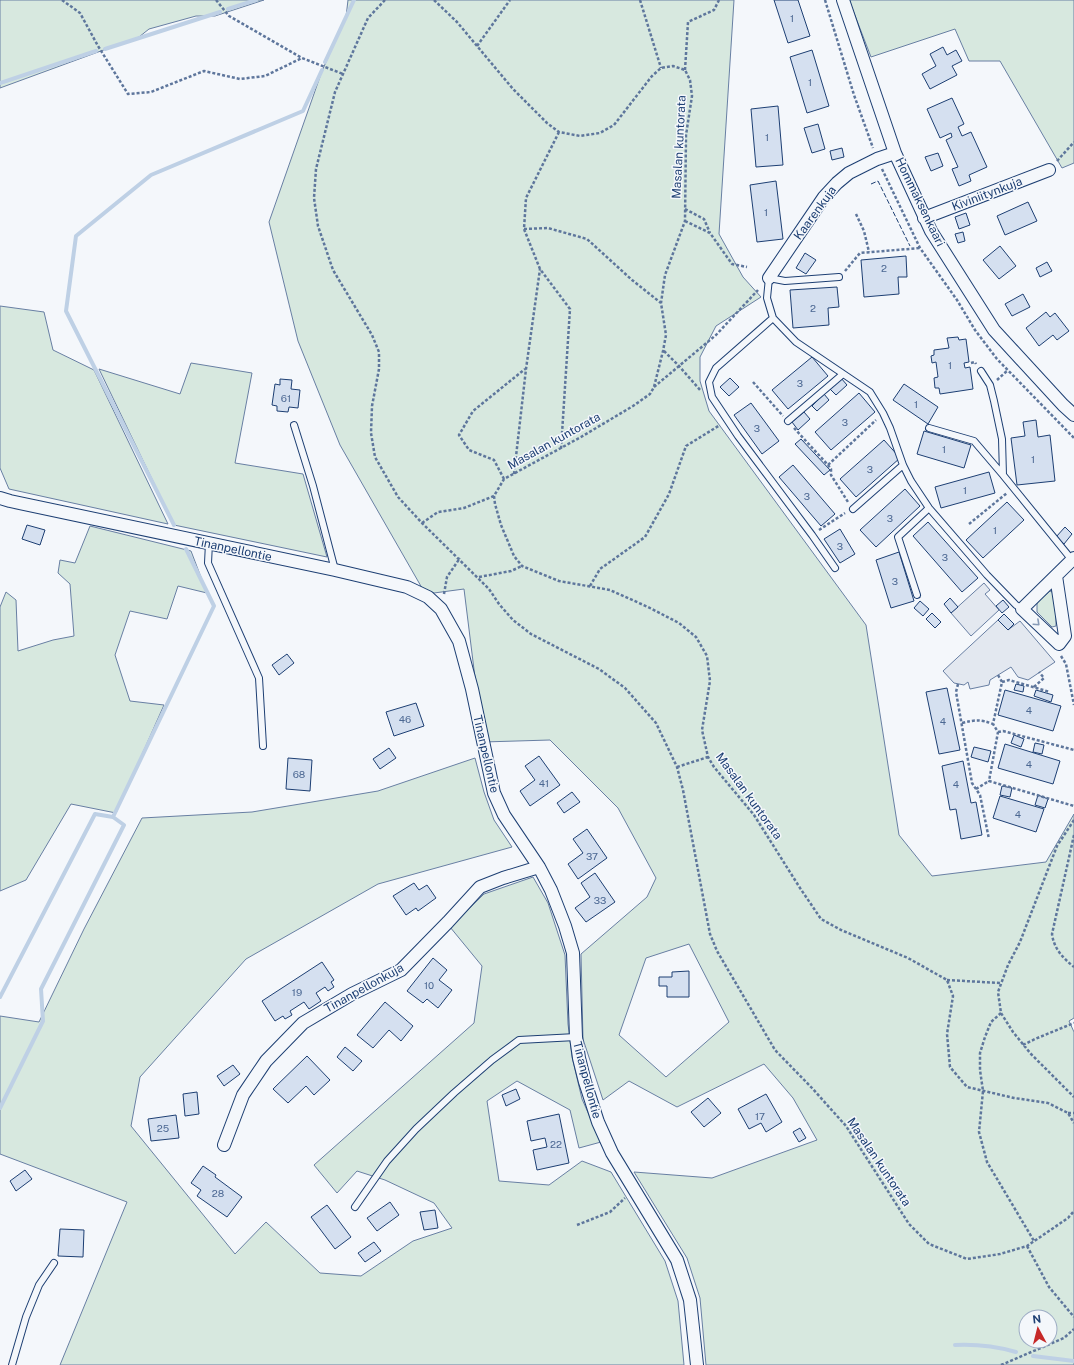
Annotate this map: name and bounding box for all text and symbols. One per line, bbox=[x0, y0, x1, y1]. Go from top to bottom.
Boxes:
house number: 1 bbox=[790, 12, 794, 24]
house number: 1 bbox=[808, 76, 812, 88]
street label: Masalan kuntorata bbox=[669, 95, 689, 199]
house number: 1 bbox=[765, 131, 769, 143]
street label: Hommaksenkaari bbox=[892, 155, 948, 249]
street label: Kiviniitynkuja bbox=[950, 174, 1024, 214]
street label: Kaarenkuja bbox=[791, 183, 839, 243]
house number: 1 bbox=[764, 206, 768, 218]
house number: 2 bbox=[881, 262, 887, 274]
house number: 2 bbox=[810, 302, 816, 314]
house number: 1 bbox=[948, 359, 952, 371]
house number: 3 bbox=[797, 377, 803, 389]
house number: 61 bbox=[281, 392, 291, 404]
house number: 1 bbox=[914, 398, 918, 410]
street label: Masalan kuntorata bbox=[505, 410, 603, 472]
house number: 3 bbox=[842, 416, 848, 428]
house number: 3 bbox=[754, 422, 760, 434]
house number: 1 bbox=[942, 443, 946, 455]
house number: 1 bbox=[1031, 453, 1035, 465]
house number: 3 bbox=[867, 463, 873, 475]
house number: 1 bbox=[963, 484, 967, 496]
house number: 3 bbox=[804, 490, 810, 502]
house number: 3 bbox=[887, 512, 893, 524]
house number: 1 bbox=[993, 524, 997, 536]
street label: Tinanpellontie bbox=[193, 534, 273, 564]
house number: 3 bbox=[837, 540, 843, 552]
house number: 3 bbox=[942, 551, 948, 563]
house number: 3 bbox=[892, 575, 898, 587]
one-way arrow bbox=[1032, 618, 1039, 625]
house number: 4 bbox=[1026, 704, 1032, 716]
house number: 46 bbox=[399, 713, 411, 725]
street label: Tinanpellontie bbox=[470, 714, 502, 794]
house number: 4 bbox=[940, 715, 946, 727]
street label: Masalan kuntorata bbox=[713, 750, 785, 842]
house number: 4 bbox=[1026, 758, 1032, 770]
house number: 68 bbox=[293, 768, 305, 780]
house number: 41 bbox=[539, 777, 549, 789]
house number: 4 bbox=[953, 778, 959, 790]
house number: 4 bbox=[1015, 808, 1021, 820]
house number: 37 bbox=[586, 850, 598, 862]
house number: 33 bbox=[594, 894, 606, 906]
street label: Tinanpellonkuja bbox=[322, 960, 406, 1016]
house number: 10 bbox=[424, 979, 434, 991]
house number: 19 bbox=[292, 986, 302, 998]
street label: Tinanpellontie bbox=[570, 1040, 604, 1120]
house number: 17 bbox=[755, 1110, 765, 1122]
street label: Masalan kuntorata bbox=[844, 1115, 914, 1209]
house number: 25 bbox=[157, 1122, 169, 1134]
house number: 22 bbox=[550, 1138, 562, 1150]
house number: 28 bbox=[212, 1187, 224, 1199]
north arrow bbox=[1018, 1309, 1058, 1349]
text: N bbox=[1032, 1313, 1042, 1326]

